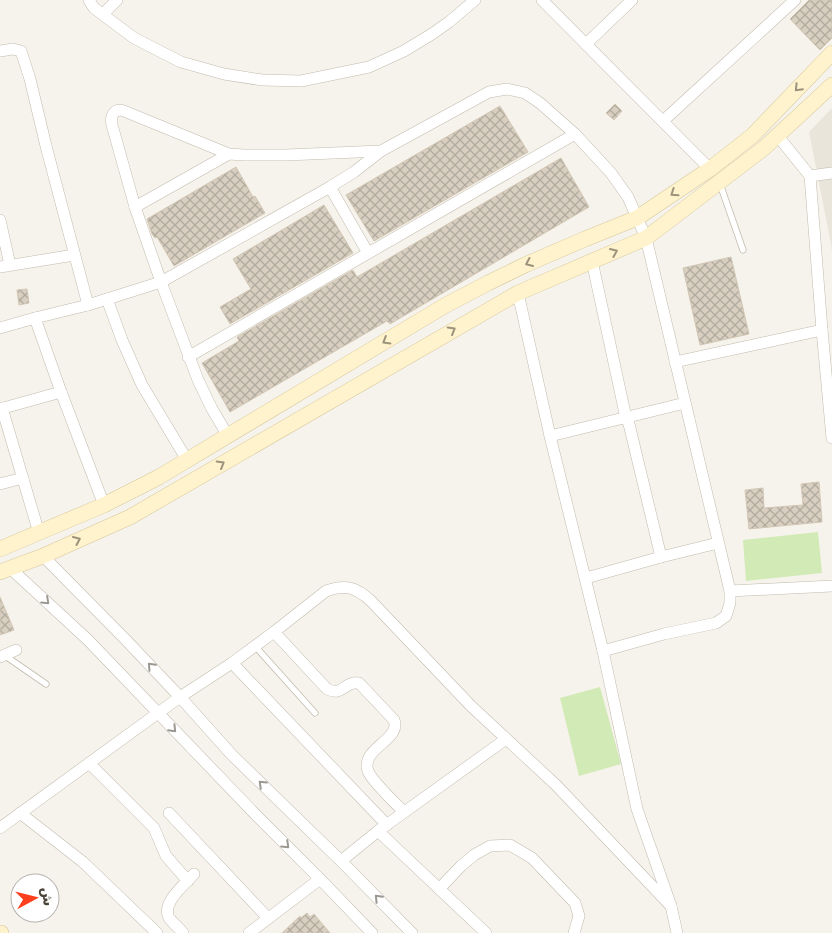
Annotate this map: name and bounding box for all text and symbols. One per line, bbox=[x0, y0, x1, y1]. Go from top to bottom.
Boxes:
one-way arrow bbox=[795, 82, 804, 91]
one-way arrow bbox=[671, 187, 680, 196]
one-way arrow bbox=[609, 248, 618, 258]
one-way arrow bbox=[525, 257, 534, 267]
one-way arrow bbox=[447, 327, 456, 337]
one-way arrow bbox=[383, 334, 392, 344]
one-way arrow bbox=[215, 461, 224, 471]
one-way arrow bbox=[72, 536, 81, 547]
one-way arrow bbox=[40, 595, 49, 604]
one-way arrow bbox=[148, 663, 157, 672]
one-way arrow bbox=[167, 723, 176, 732]
one-way arrow bbox=[259, 781, 268, 790]
one-way arrow bbox=[280, 839, 289, 848]
north arrow bbox=[10, 873, 60, 923]
text: ش bbox=[39, 886, 57, 907]
one-way arrow bbox=[375, 895, 384, 904]

